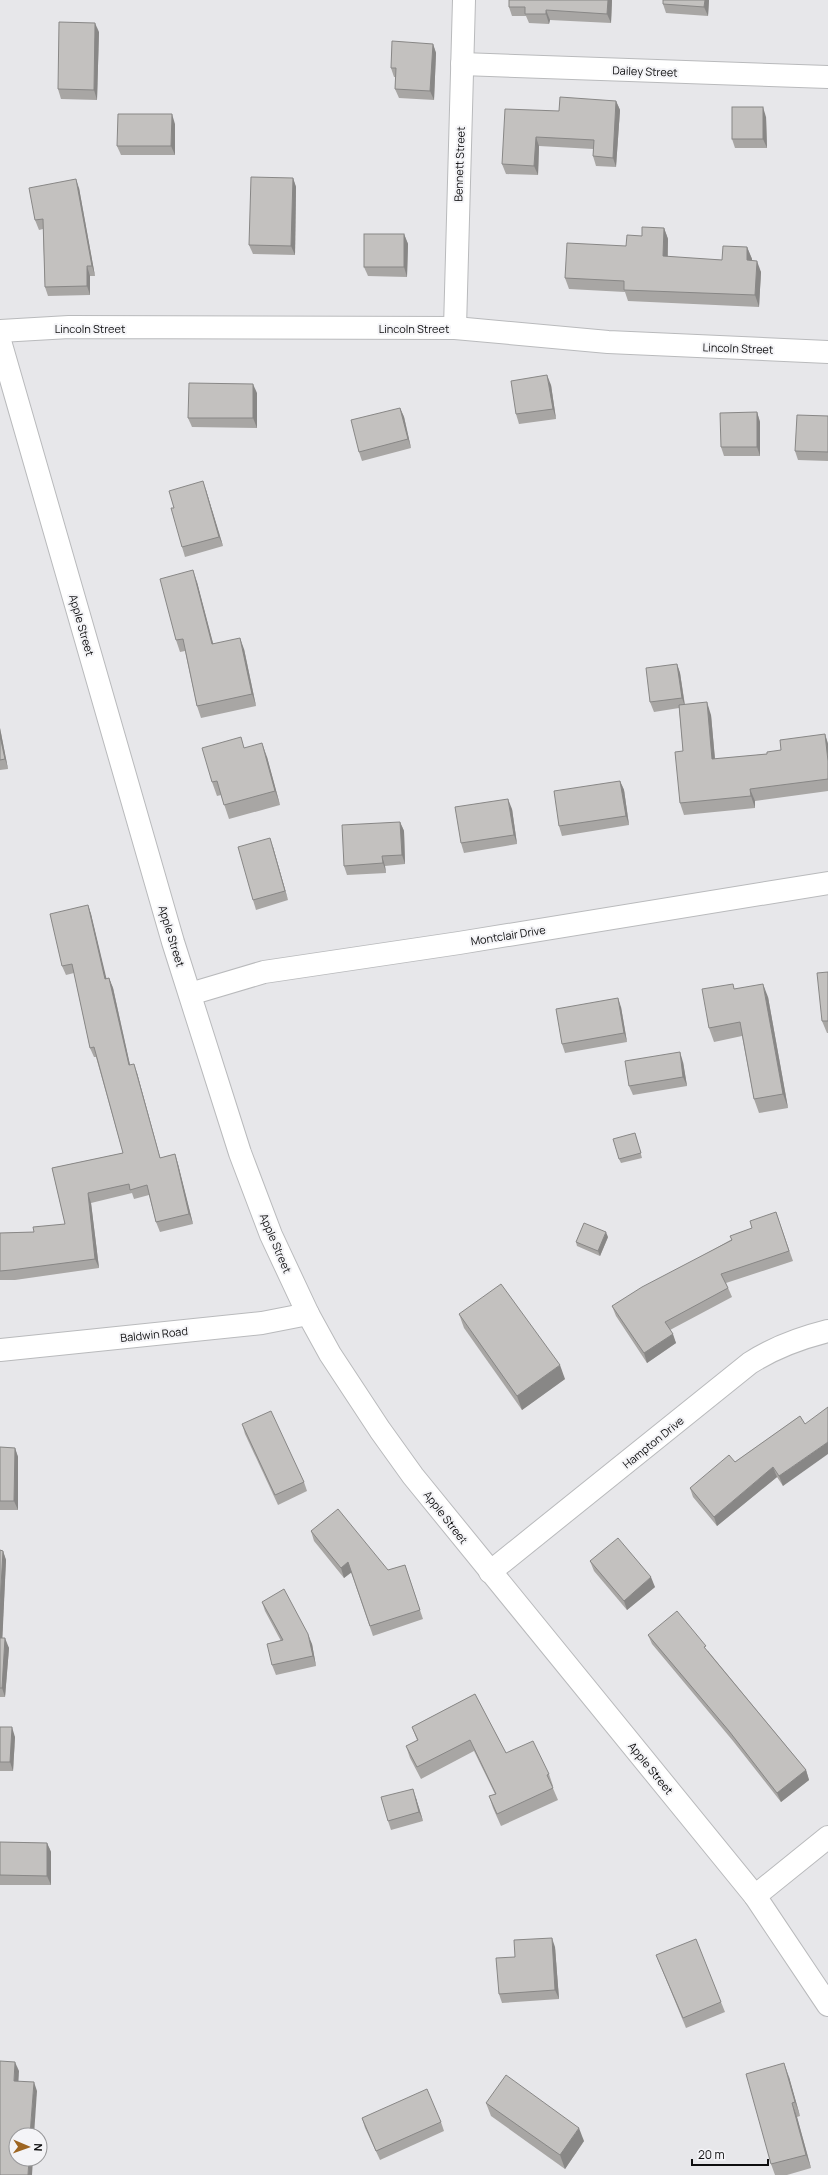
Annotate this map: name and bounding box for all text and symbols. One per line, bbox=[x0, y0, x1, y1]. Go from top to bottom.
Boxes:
street label: Dailey Street bbox=[612, 62, 678, 80]
street label: Bennett Street bbox=[450, 126, 468, 202]
street label: Lincoln Street bbox=[55, 321, 125, 336]
street label: Lincoln Street bbox=[379, 321, 449, 336]
street label: Lincoln Street bbox=[702, 339, 774, 357]
street label: Apple Street bbox=[66, 592, 98, 658]
street label: Apple Street bbox=[156, 903, 188, 969]
street label: Montclair Drive bbox=[470, 922, 547, 948]
street label: Apple Street bbox=[257, 1211, 295, 1275]
street label: Baldwin Road bbox=[120, 1323, 188, 1345]
street label: Hampton Drive bbox=[619, 1412, 687, 1471]
street label: Apple Street bbox=[421, 1487, 471, 1547]
street label: Apple Street bbox=[625, 1739, 677, 1797]
north arrow bbox=[8, 2127, 48, 2167]
scale bar bbox=[692, 2141, 768, 2167]
text: N bbox=[31, 2143, 46, 2152]
text: 20 m bbox=[698, 2146, 725, 2163]

